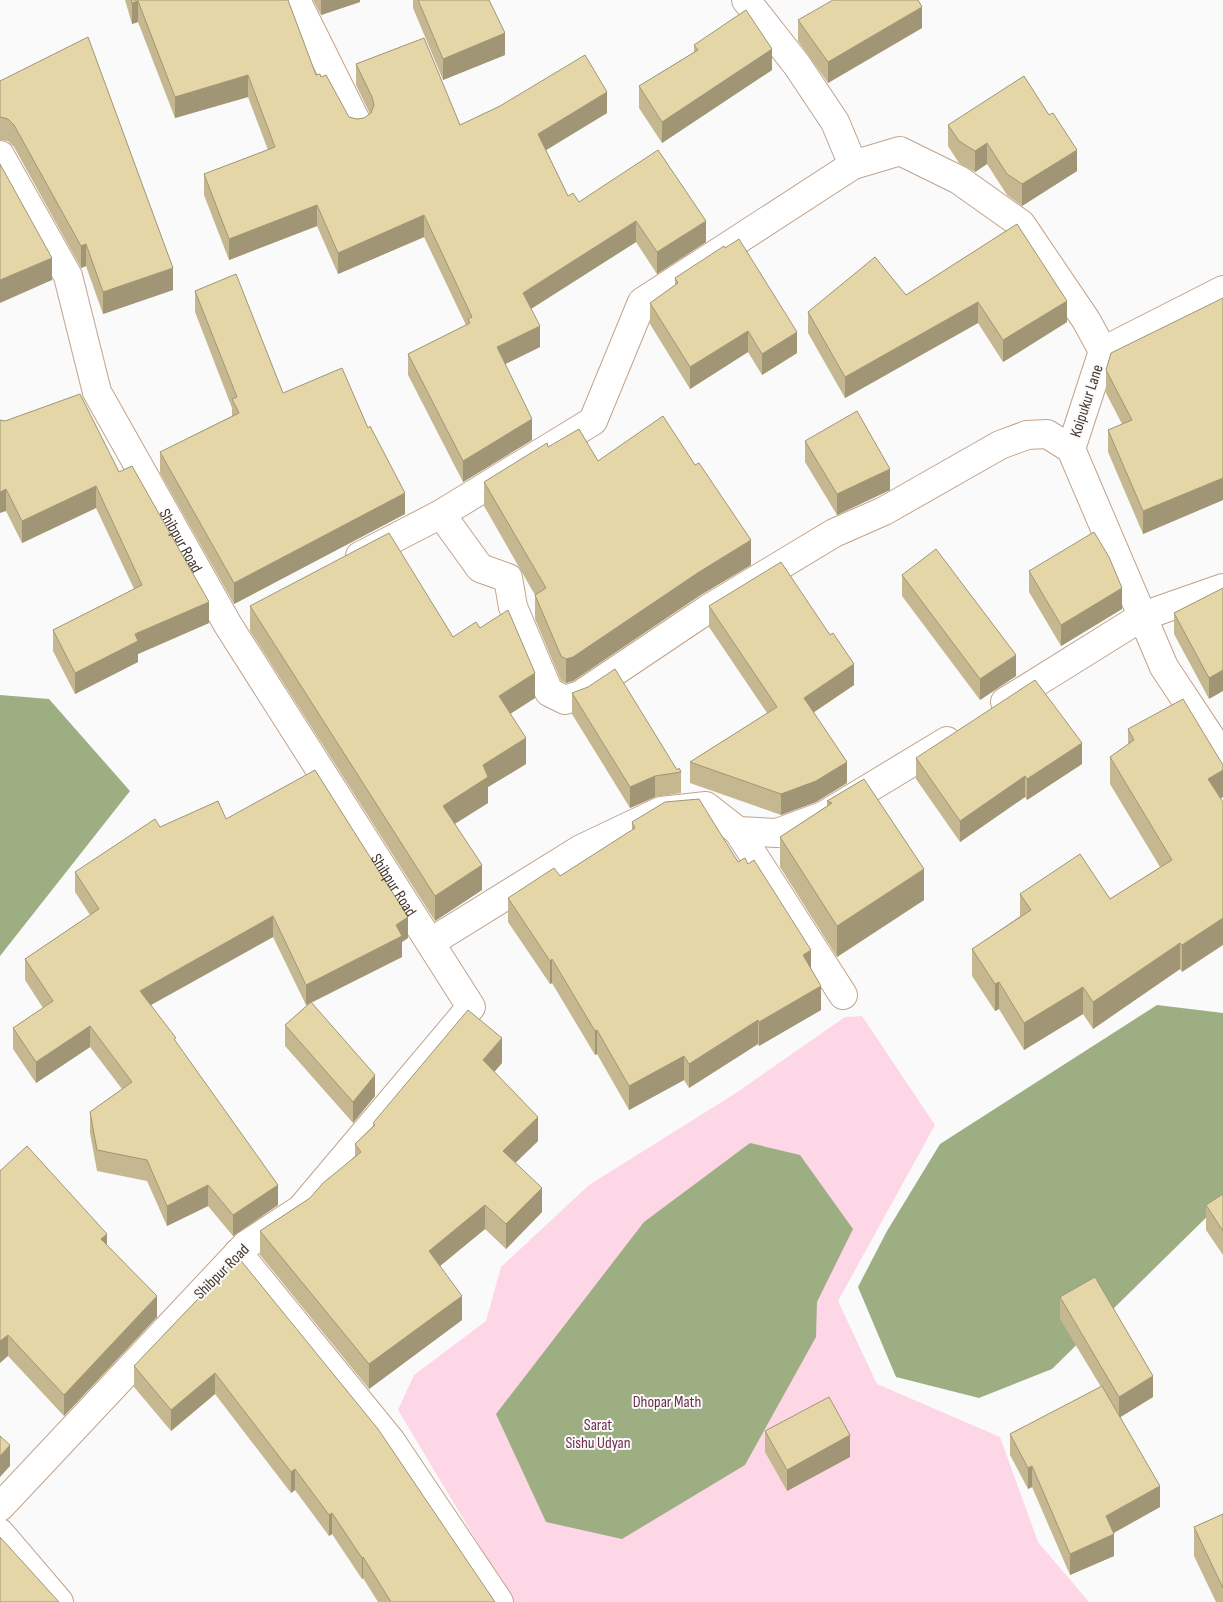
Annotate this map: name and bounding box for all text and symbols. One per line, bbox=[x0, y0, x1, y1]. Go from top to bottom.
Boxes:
street label: Koipukur Lane bbox=[1066, 362, 1108, 440]
street label: Shibpur Road bbox=[155, 505, 206, 576]
street label: Shibpur Road bbox=[367, 850, 420, 920]
street label: Shibpur Road bbox=[190, 1240, 254, 1304]
park label: Dhopar Math bbox=[633, 1393, 701, 1412]
park label: Sarat Sishu Udyan bbox=[565, 1416, 631, 1453]

